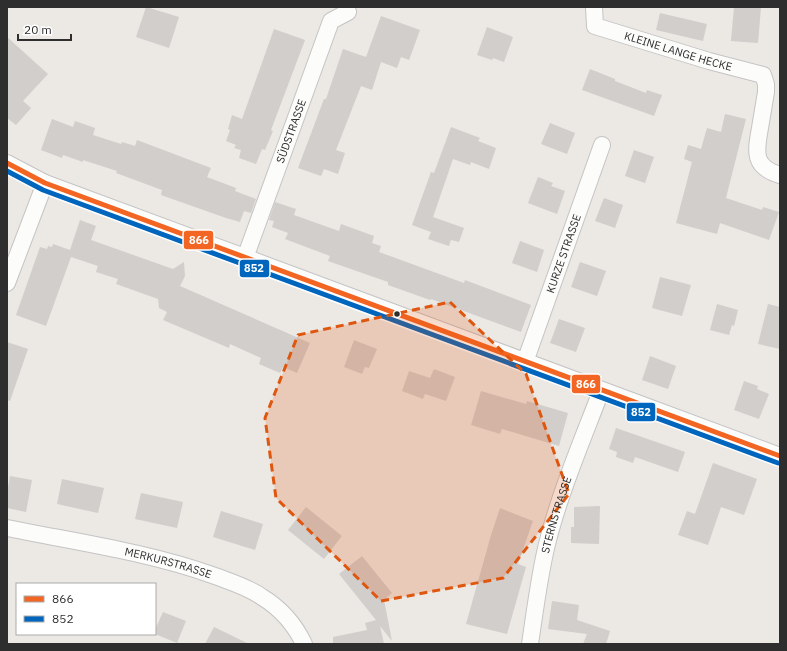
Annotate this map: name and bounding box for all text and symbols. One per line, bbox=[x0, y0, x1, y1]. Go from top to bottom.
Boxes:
scale bar bbox=[18, 16, 71, 42]
text: 20 m bbox=[24, 22, 52, 37]
street label: KLEINE LANGE HECKE bbox=[623, 28, 734, 74]
street label: SÜDSTRASSE bbox=[273, 97, 309, 165]
street label: KURZE STRASSE bbox=[543, 212, 584, 295]
line badge: 866 bbox=[183, 230, 214, 250]
text: 866 bbox=[189, 233, 209, 247]
line badge: 852 bbox=[239, 259, 270, 278]
text: 852 bbox=[244, 261, 264, 275]
unlabelled marker bbox=[392, 309, 402, 319]
line badge: 866 bbox=[571, 374, 601, 394]
text: 866 bbox=[576, 377, 596, 391]
line badge: 852 bbox=[626, 402, 656, 422]
text: 852 bbox=[631, 405, 651, 419]
street label: STERNSTRASSE bbox=[538, 475, 575, 555]
street label: MERKURSTRASSE bbox=[123, 544, 214, 581]
legend bbox=[16, 583, 156, 635]
text: 866 bbox=[52, 591, 74, 606]
text: 852 bbox=[52, 611, 74, 626]

